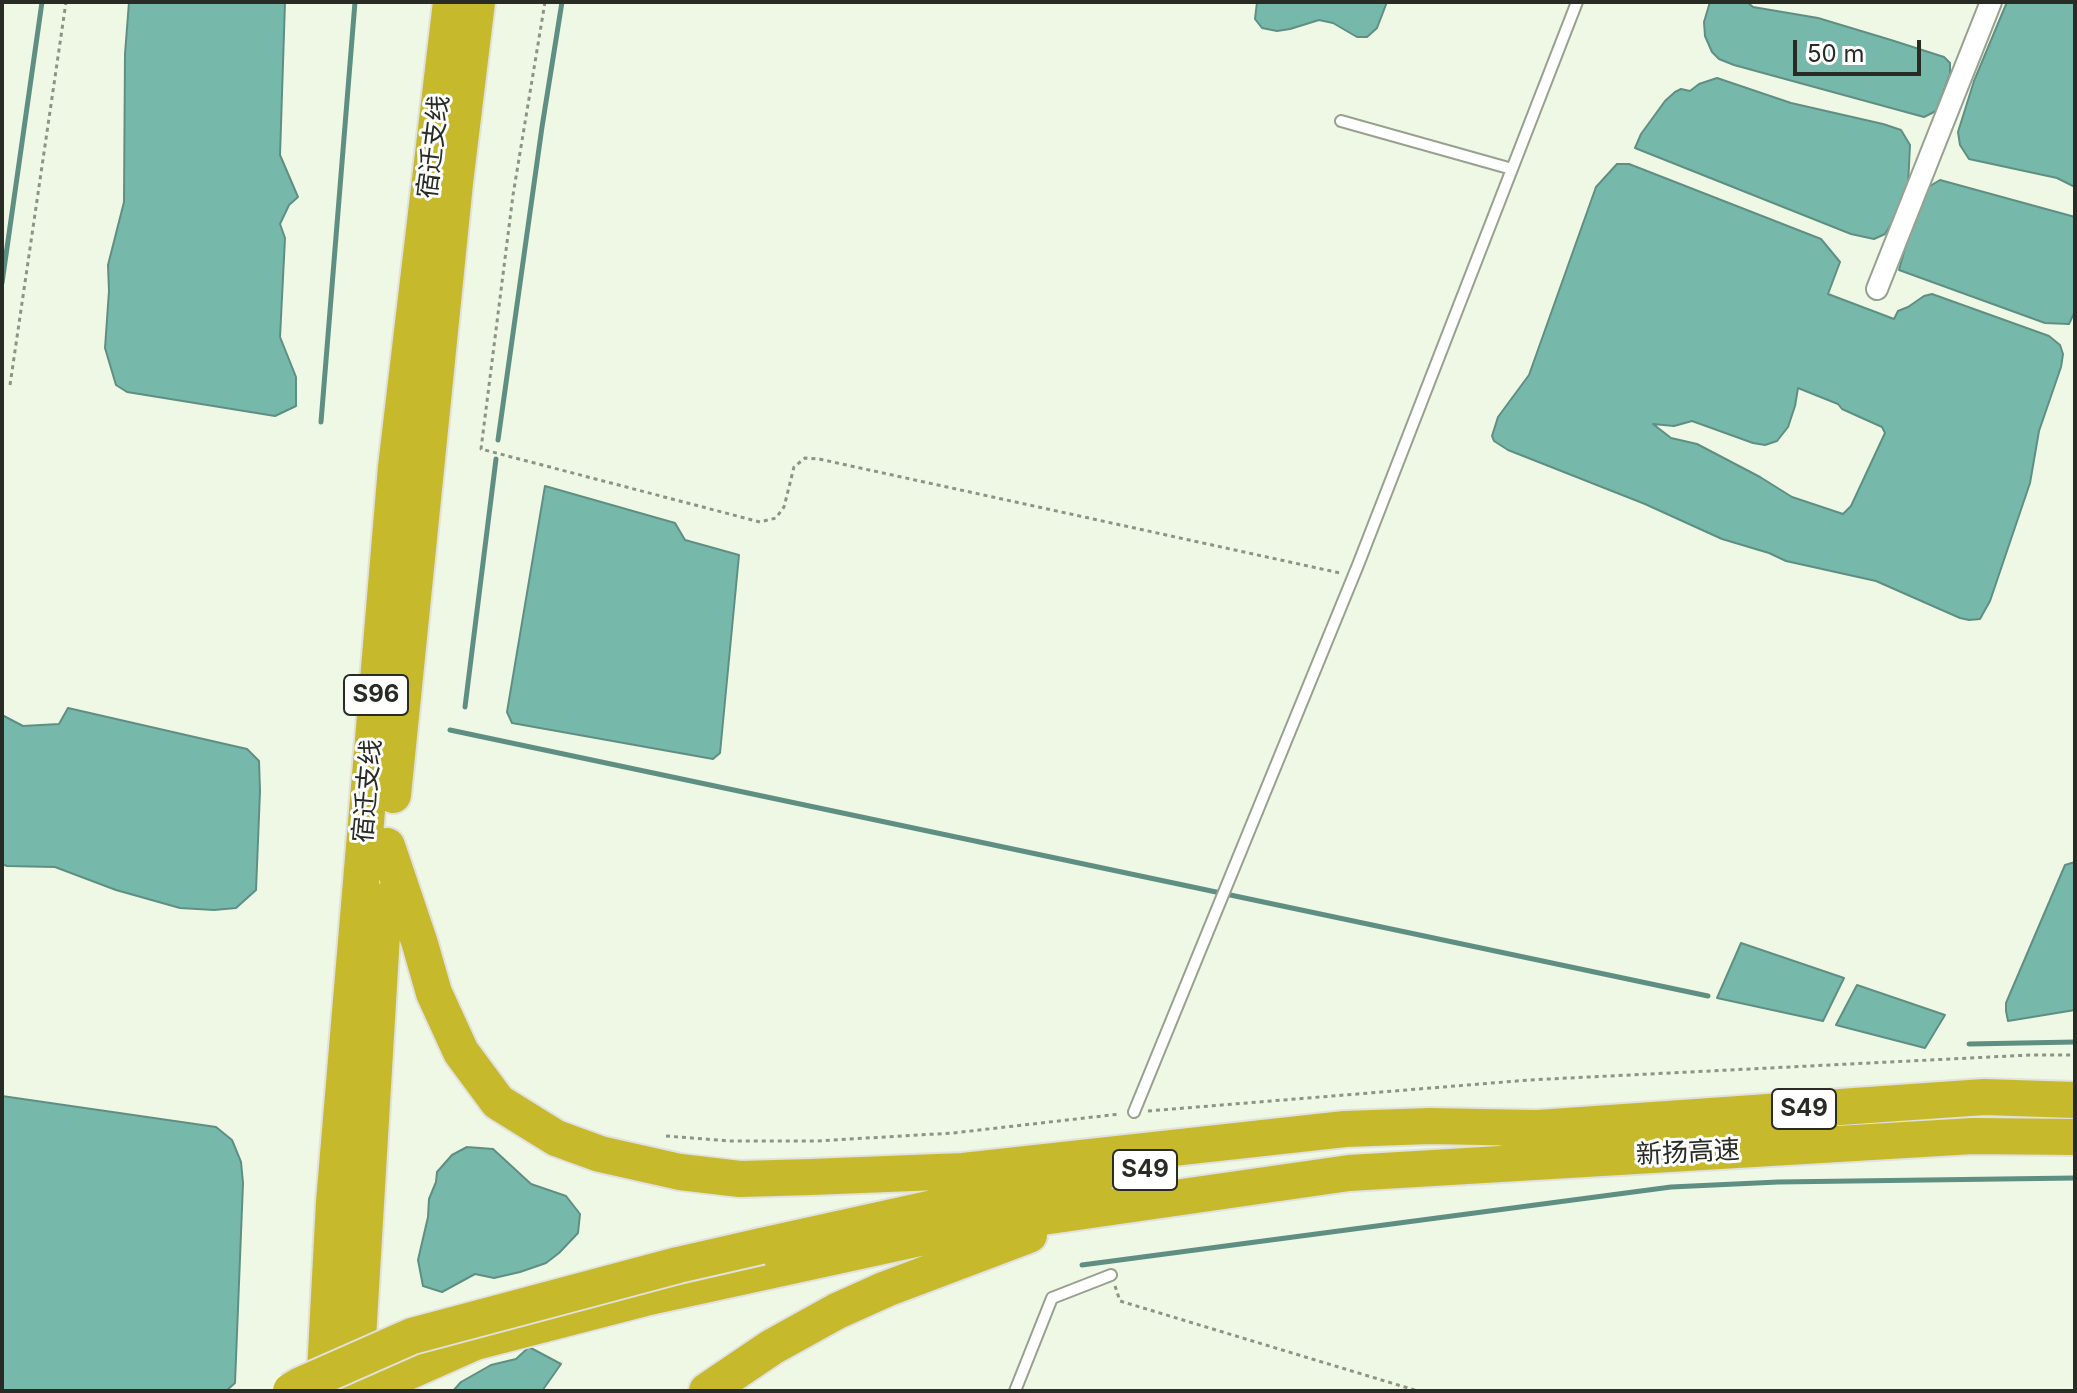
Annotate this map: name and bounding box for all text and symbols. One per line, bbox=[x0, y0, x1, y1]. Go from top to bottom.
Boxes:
scale bar bbox=[1797, 24, 1925, 74]
text: 50 m bbox=[1807, 39, 1865, 68]
street label: 宿迁支线 bbox=[412, 93, 456, 201]
road number: S96 bbox=[344, 675, 408, 715]
street label: 宿迁支线 bbox=[348, 738, 388, 844]
road number: S49 bbox=[1772, 1089, 1836, 1129]
street label: 新扬高速 bbox=[1635, 1135, 1741, 1171]
road number: S49 bbox=[1113, 1150, 1177, 1190]

